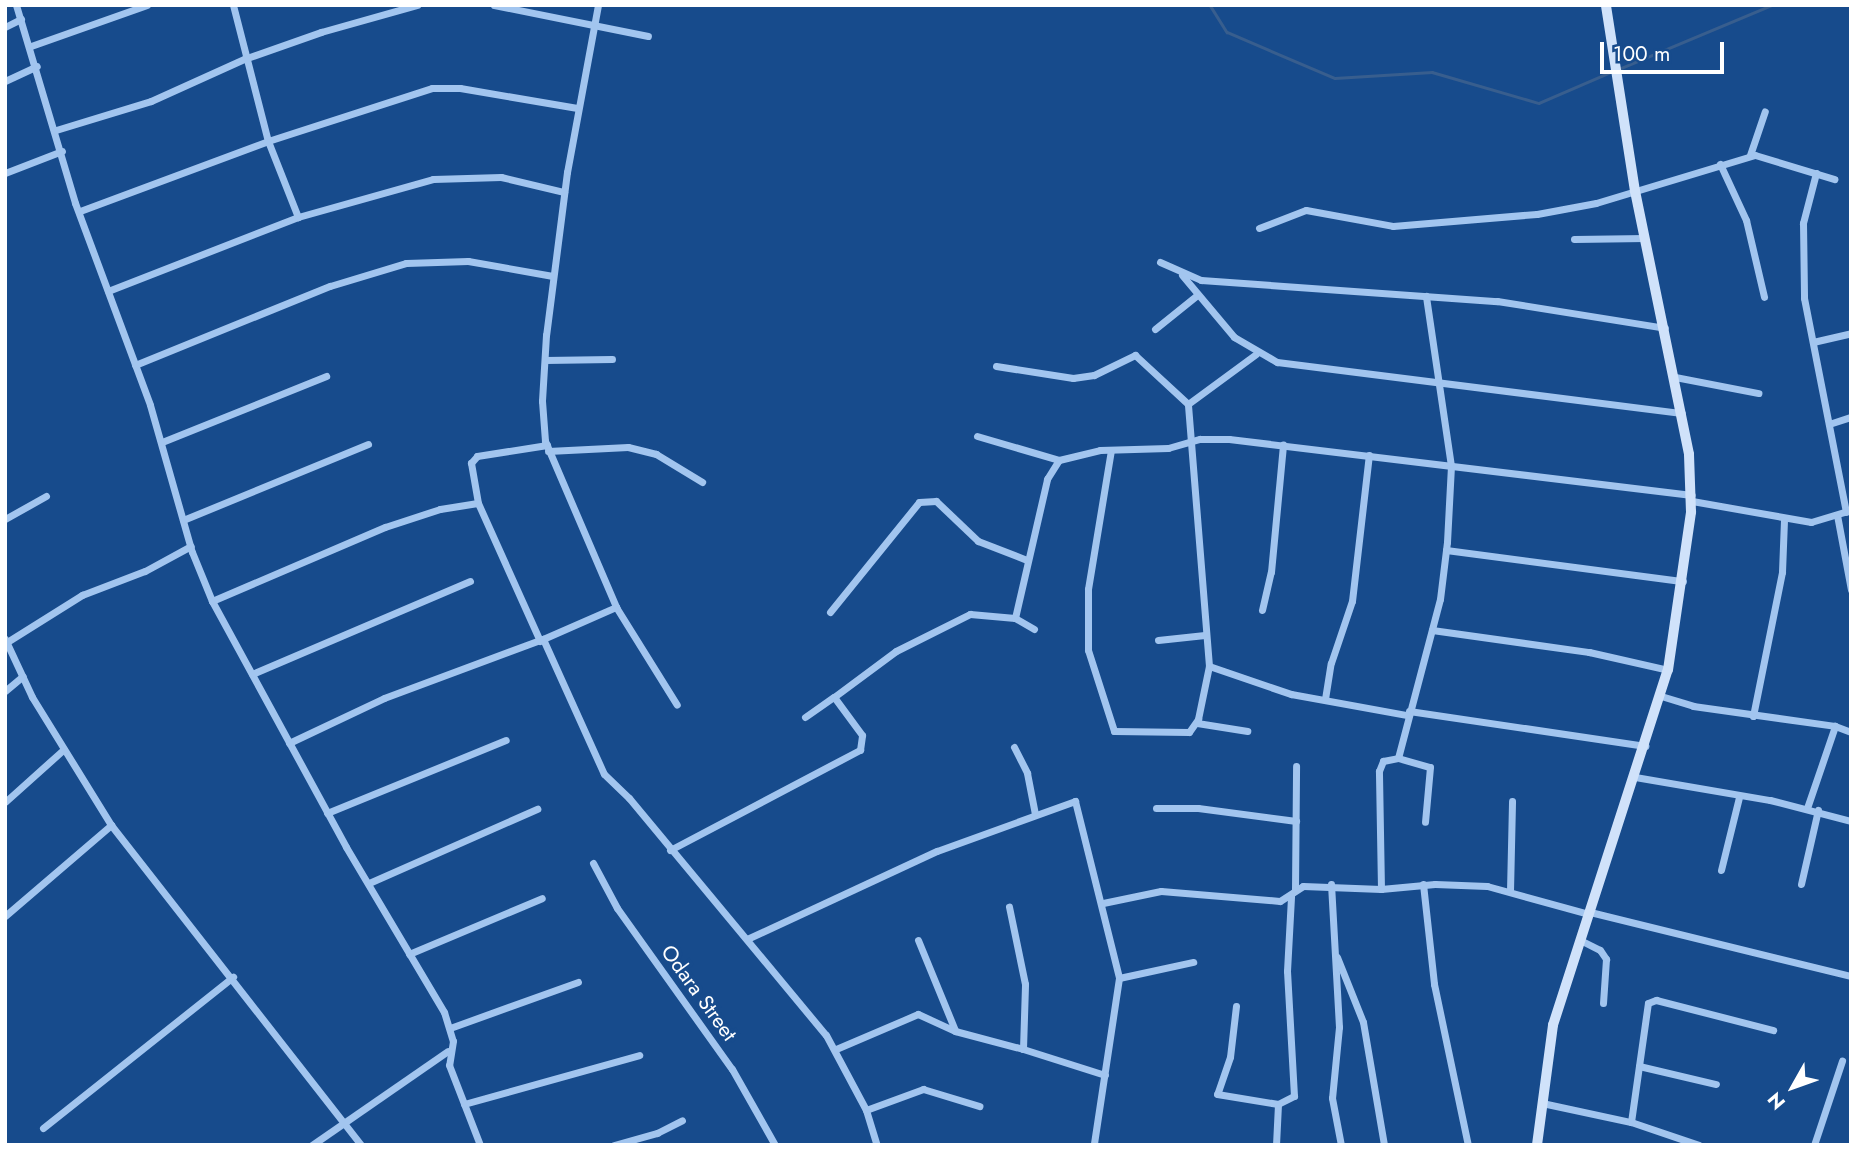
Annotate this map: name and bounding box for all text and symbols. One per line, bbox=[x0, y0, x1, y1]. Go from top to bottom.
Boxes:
scale bar bbox=[1604, 28, 1728, 72]
text: 100 m bbox=[1613, 39, 1670, 69]
street label: Odara Street bbox=[656, 940, 742, 1046]
north arrow bbox=[1758, 1052, 1828, 1122]
text: N bbox=[1761, 1086, 1792, 1115]

